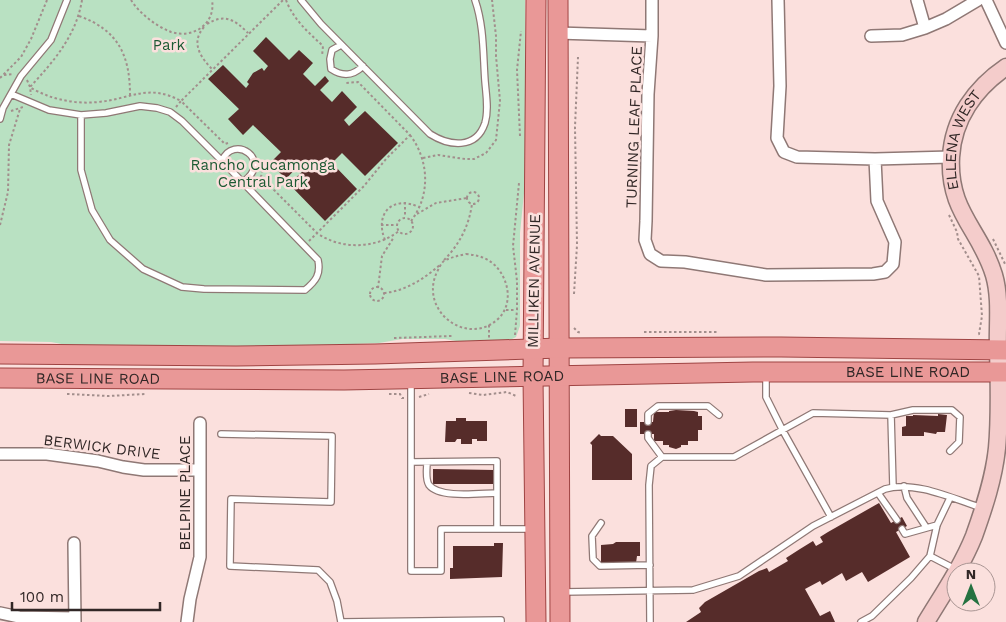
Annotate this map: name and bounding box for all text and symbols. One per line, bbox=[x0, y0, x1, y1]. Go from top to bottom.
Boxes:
park label: Park bbox=[153, 36, 186, 54]
street label: TURNING LEAF PLACE bbox=[622, 46, 646, 208]
street label: ELLENA WEST bbox=[942, 86, 985, 192]
park label: Rancho Cucamonga Central Park bbox=[190, 156, 336, 191]
street label: MILLIKEN AVENUE bbox=[524, 214, 544, 348]
street label: BASE LINE ROAD bbox=[846, 363, 970, 381]
street label: BASE LINE ROAD bbox=[440, 367, 564, 387]
street label: BASE LINE ROAD bbox=[36, 369, 160, 388]
street label: BERWICK DRIVE bbox=[43, 431, 161, 463]
street label: BELPINE PLACE bbox=[176, 435, 194, 551]
north arrow bbox=[946, 562, 996, 612]
text: N bbox=[966, 566, 976, 582]
scale bar bbox=[12, 580, 160, 612]
text: 100 m bbox=[20, 588, 64, 606]

